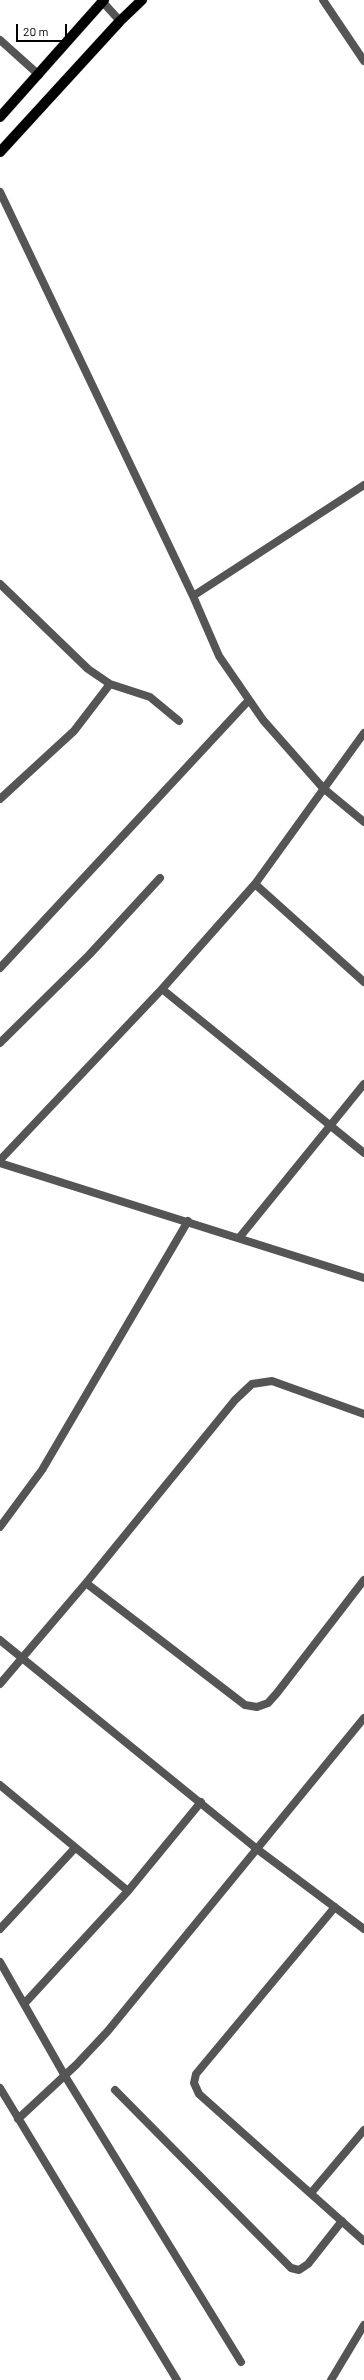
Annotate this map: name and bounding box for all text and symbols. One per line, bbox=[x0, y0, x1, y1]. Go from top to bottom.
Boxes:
scale bar bbox=[18, 16, 69, 42]
text: 20 m bbox=[23, 24, 49, 38]

